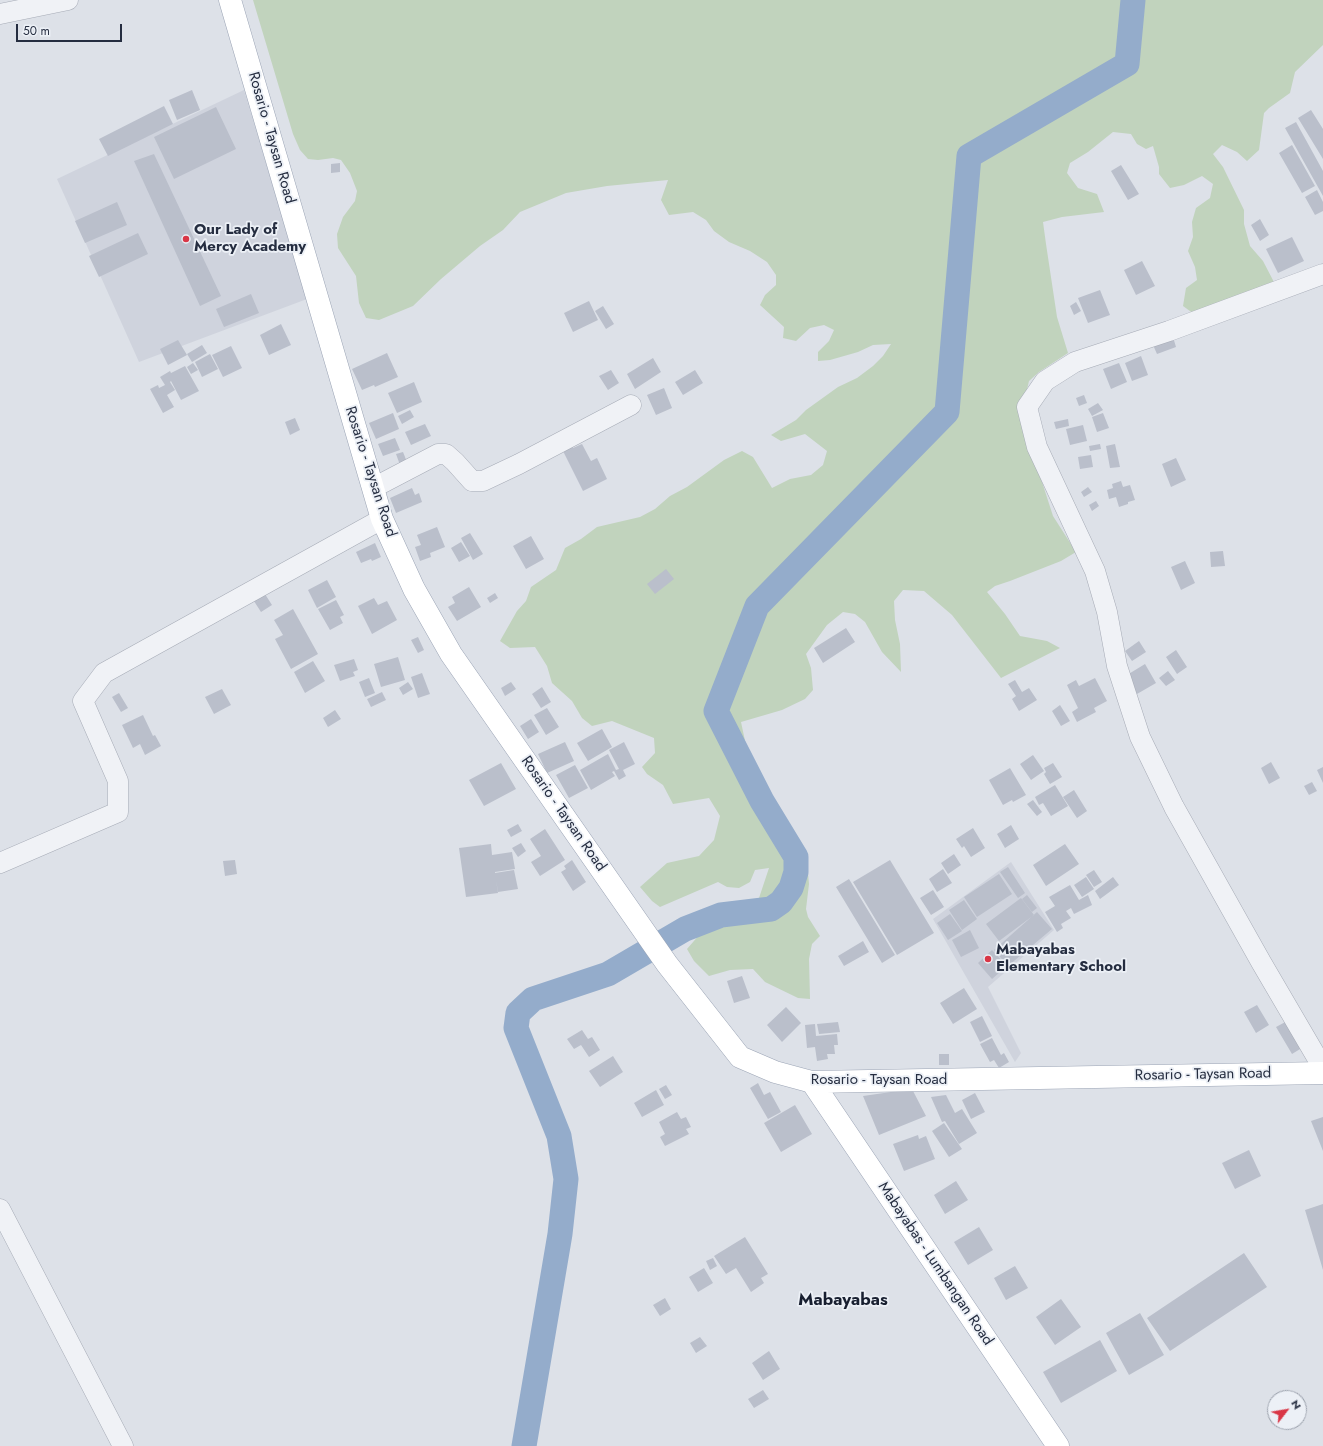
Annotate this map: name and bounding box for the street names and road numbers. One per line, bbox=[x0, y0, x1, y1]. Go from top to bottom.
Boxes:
street label: Rosario - Taysan Road bbox=[244, 70, 298, 206]
street label: Rosario - Taysan Road bbox=[340, 404, 400, 540]
street label: Rosario - Taysan Road bbox=[516, 753, 610, 875]
street label: Rosario - Taysan Road bbox=[1135, 1065, 1271, 1085]
street label: Rosario - Taysan Road bbox=[811, 1071, 947, 1089]
street label: Mabayabas - Lumbangan Road bbox=[874, 1179, 996, 1349]

